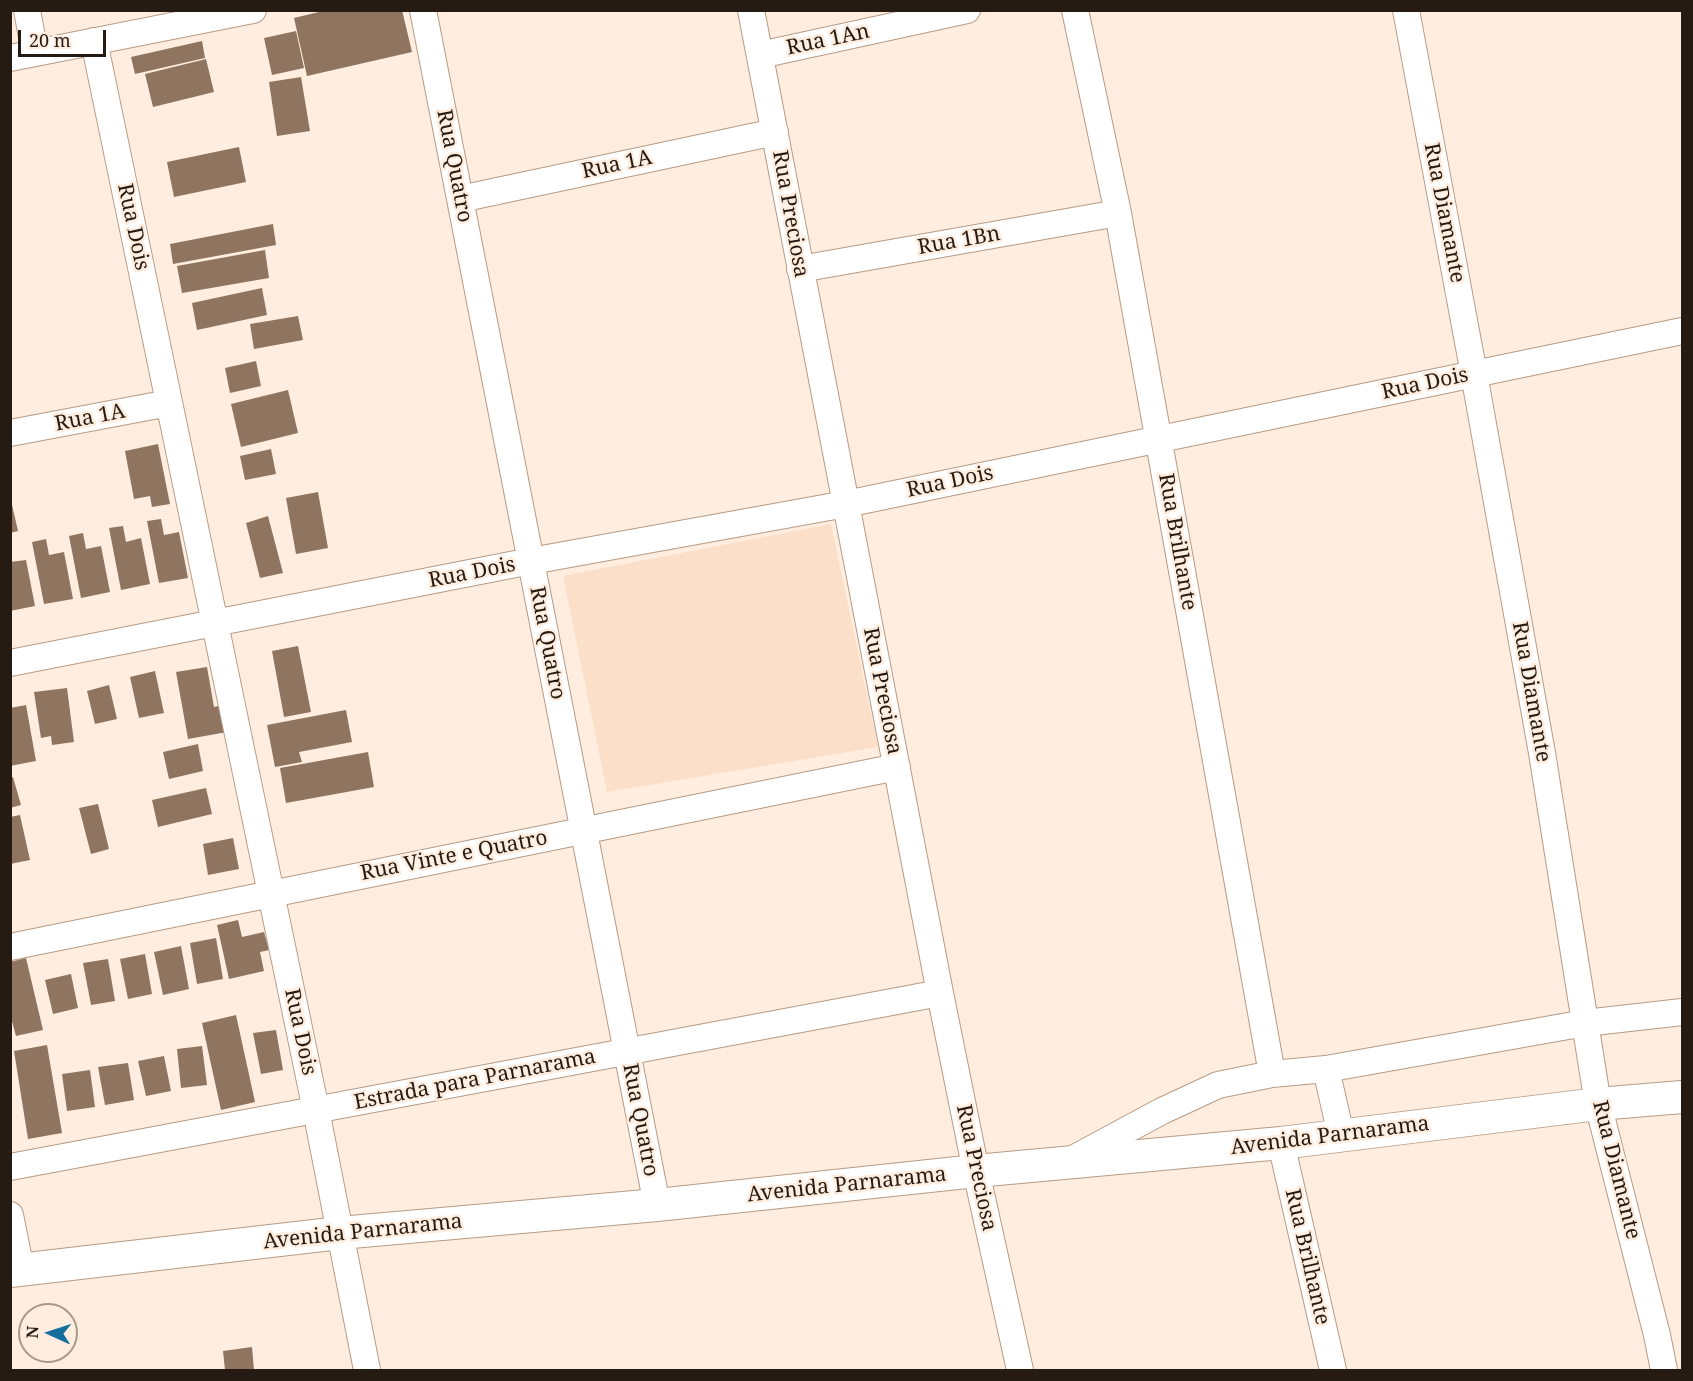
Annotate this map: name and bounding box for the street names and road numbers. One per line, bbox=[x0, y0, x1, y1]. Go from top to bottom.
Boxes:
street label: Rua 1An bbox=[784, 19, 872, 61]
street label: Rua Quatro bbox=[431, 107, 477, 225]
street label: Rua Diamante bbox=[1418, 141, 1470, 285]
street label: Rua 1A bbox=[580, 145, 654, 185]
street label: Rua Preciosa bbox=[766, 148, 814, 280]
street label: Rua Dois bbox=[112, 181, 154, 273]
street label: Rua 1Bn bbox=[916, 221, 1002, 261]
street label: Rua Dois bbox=[1379, 363, 1471, 405]
street label: Rua 1A bbox=[53, 399, 127, 437]
street label: Rua Dois bbox=[904, 461, 996, 503]
street label: Rua Brilhante bbox=[1153, 472, 1201, 612]
street label: Rua Dois bbox=[426, 552, 518, 594]
street label: Rua Quatro bbox=[524, 584, 570, 702]
street label: Rua Diamante bbox=[1506, 620, 1556, 764]
street label: Rua Preciosa bbox=[857, 625, 907, 757]
street label: Rua Vinte e Quatro bbox=[358, 826, 550, 886]
street label: Rua Dois bbox=[279, 986, 321, 1078]
street label: Estrada para Parnarama bbox=[352, 1044, 598, 1116]
street label: Rua Quatro bbox=[617, 1061, 663, 1179]
street label: Rua Diamante bbox=[1587, 1098, 1645, 1242]
street label: Rua Preciosa bbox=[950, 1102, 1002, 1234]
street label: Avenida Parnarama bbox=[1229, 1111, 1431, 1161]
street label: Avenida Parnarama bbox=[746, 1162, 948, 1208]
street label: Rua Brilhante bbox=[1279, 1187, 1335, 1327]
street label: Avenida Parnarama bbox=[262, 1209, 464, 1255]

